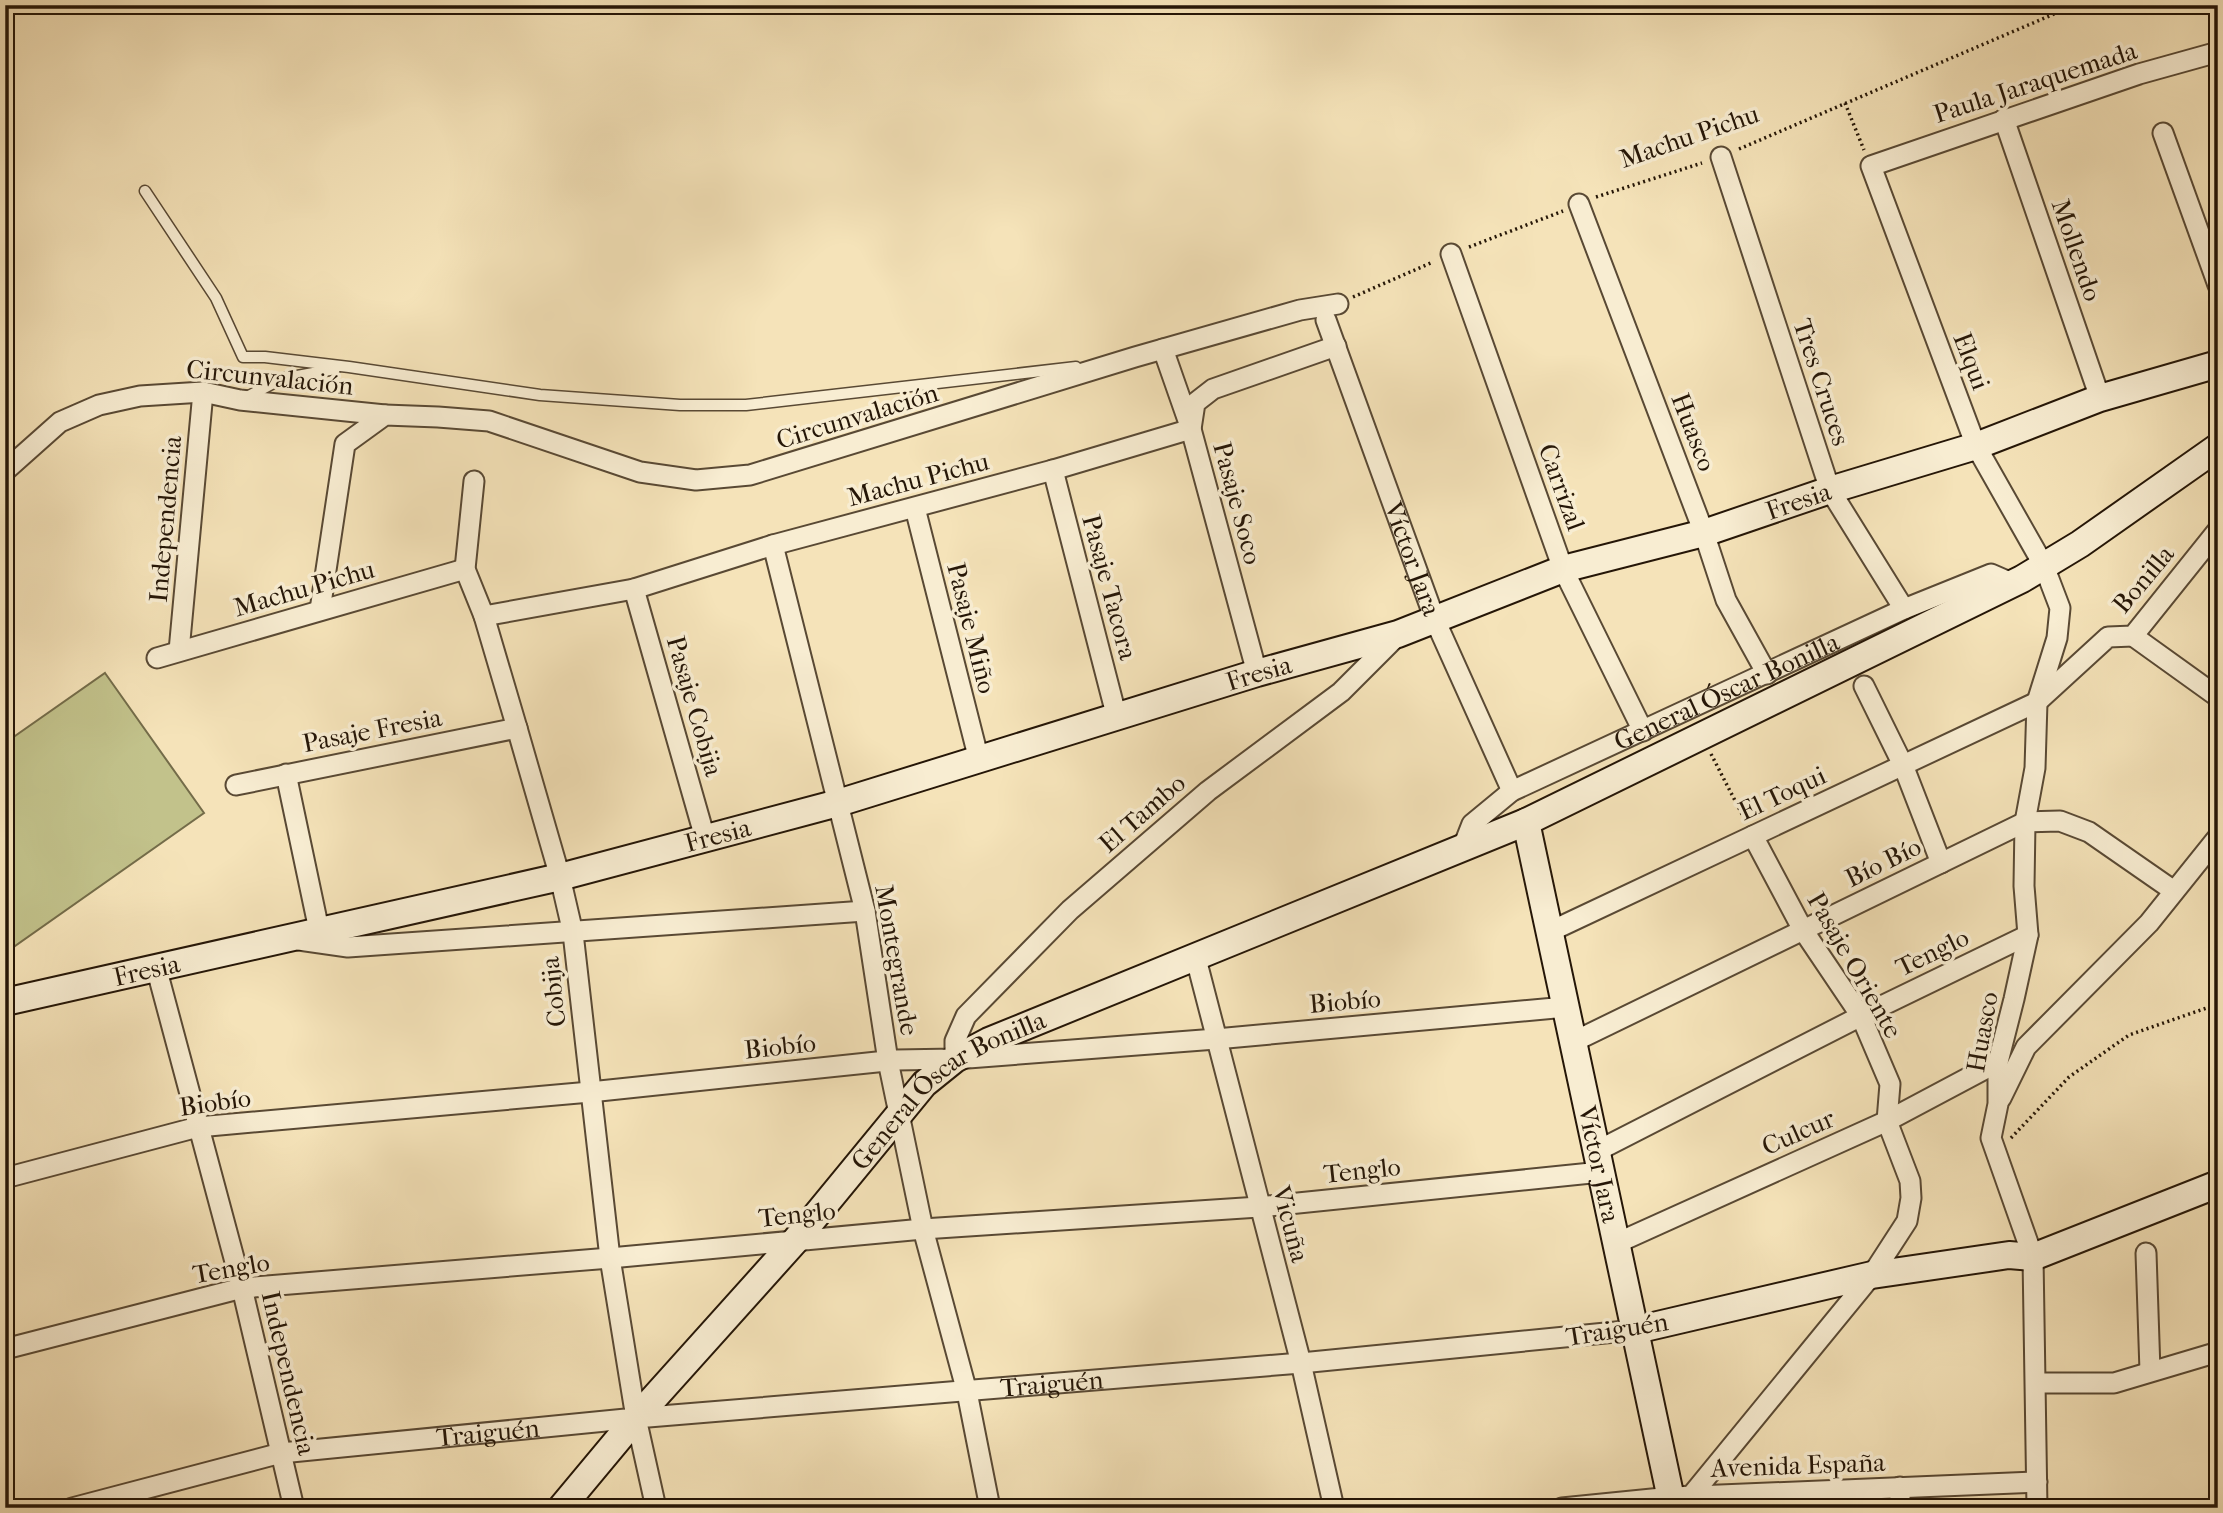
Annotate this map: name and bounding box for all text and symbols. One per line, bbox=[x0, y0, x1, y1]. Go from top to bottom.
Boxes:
street label: Paula Jaraquemada bbox=[1930, 35, 2142, 130]
street label: Machu Pichu bbox=[1615, 98, 1763, 175]
street label: Mollendo bbox=[2045, 195, 2108, 305]
street label: Tres Cruces bbox=[1786, 315, 1857, 450]
street label: Elqui bbox=[1947, 328, 1997, 394]
street label: Circunvalación bbox=[185, 353, 355, 402]
street label: Circunvalación bbox=[772, 377, 942, 456]
street label: Huasco bbox=[1664, 389, 1723, 476]
street label: Independencia bbox=[143, 433, 188, 604]
street label: Pasaje Soco bbox=[1206, 439, 1269, 568]
street label: Carrizal bbox=[1532, 440, 1591, 535]
street label: Machu Pichu bbox=[844, 446, 993, 513]
street label: Fresia bbox=[1762, 476, 1836, 527]
street label: Víctor Jara bbox=[1377, 497, 1447, 621]
street label: Pasaje Tacora bbox=[1075, 511, 1144, 664]
street label: Bonilla bbox=[2106, 538, 2181, 620]
street label: Machu Pichu bbox=[230, 553, 378, 623]
street label: Pasaje Miño bbox=[940, 559, 1003, 697]
street label: General Óscar Bonilla bbox=[1609, 626, 1845, 757]
street label: Pasaje Cobija bbox=[660, 632, 730, 781]
street label: Fresia bbox=[1222, 649, 1296, 698]
street label: Pasaje Fresia bbox=[300, 702, 445, 759]
street label: El Toqui bbox=[1734, 760, 1831, 827]
street label: El Tambo bbox=[1093, 767, 1192, 859]
street label: Fresia bbox=[681, 812, 755, 859]
street label: Bío Bío bbox=[1840, 831, 1926, 894]
street label: Montegrande bbox=[868, 882, 925, 1038]
street label: Pasaje Oriente bbox=[1800, 887, 1909, 1044]
street label: Tenglo bbox=[1891, 922, 1974, 983]
street label: Fresia bbox=[110, 948, 184, 993]
street label: Cobija bbox=[534, 954, 573, 1029]
street label: Biobío bbox=[1308, 983, 1382, 1020]
street label: Huasco bbox=[1960, 989, 2005, 1075]
street label: General Óscar Bonilla bbox=[845, 1004, 1051, 1176]
street label: Biobío bbox=[743, 1027, 817, 1066]
street label: Biobío bbox=[177, 1082, 253, 1123]
street label: Víctor Jara bbox=[1571, 1102, 1627, 1227]
street label: Culcur bbox=[1757, 1103, 1839, 1162]
street label: Tenglo bbox=[1322, 1151, 1402, 1190]
street label: Vicuña bbox=[1265, 1182, 1316, 1267]
street label: Tenglo bbox=[757, 1195, 837, 1234]
street label: Tenglo bbox=[190, 1247, 272, 1290]
street label: Independencia bbox=[255, 1288, 323, 1459]
street label: Traiguén bbox=[1564, 1306, 1671, 1353]
street label: Traiguén bbox=[999, 1364, 1105, 1404]
street label: Traiguén bbox=[435, 1413, 541, 1454]
street label: Avenida España bbox=[1709, 1447, 1887, 1484]

